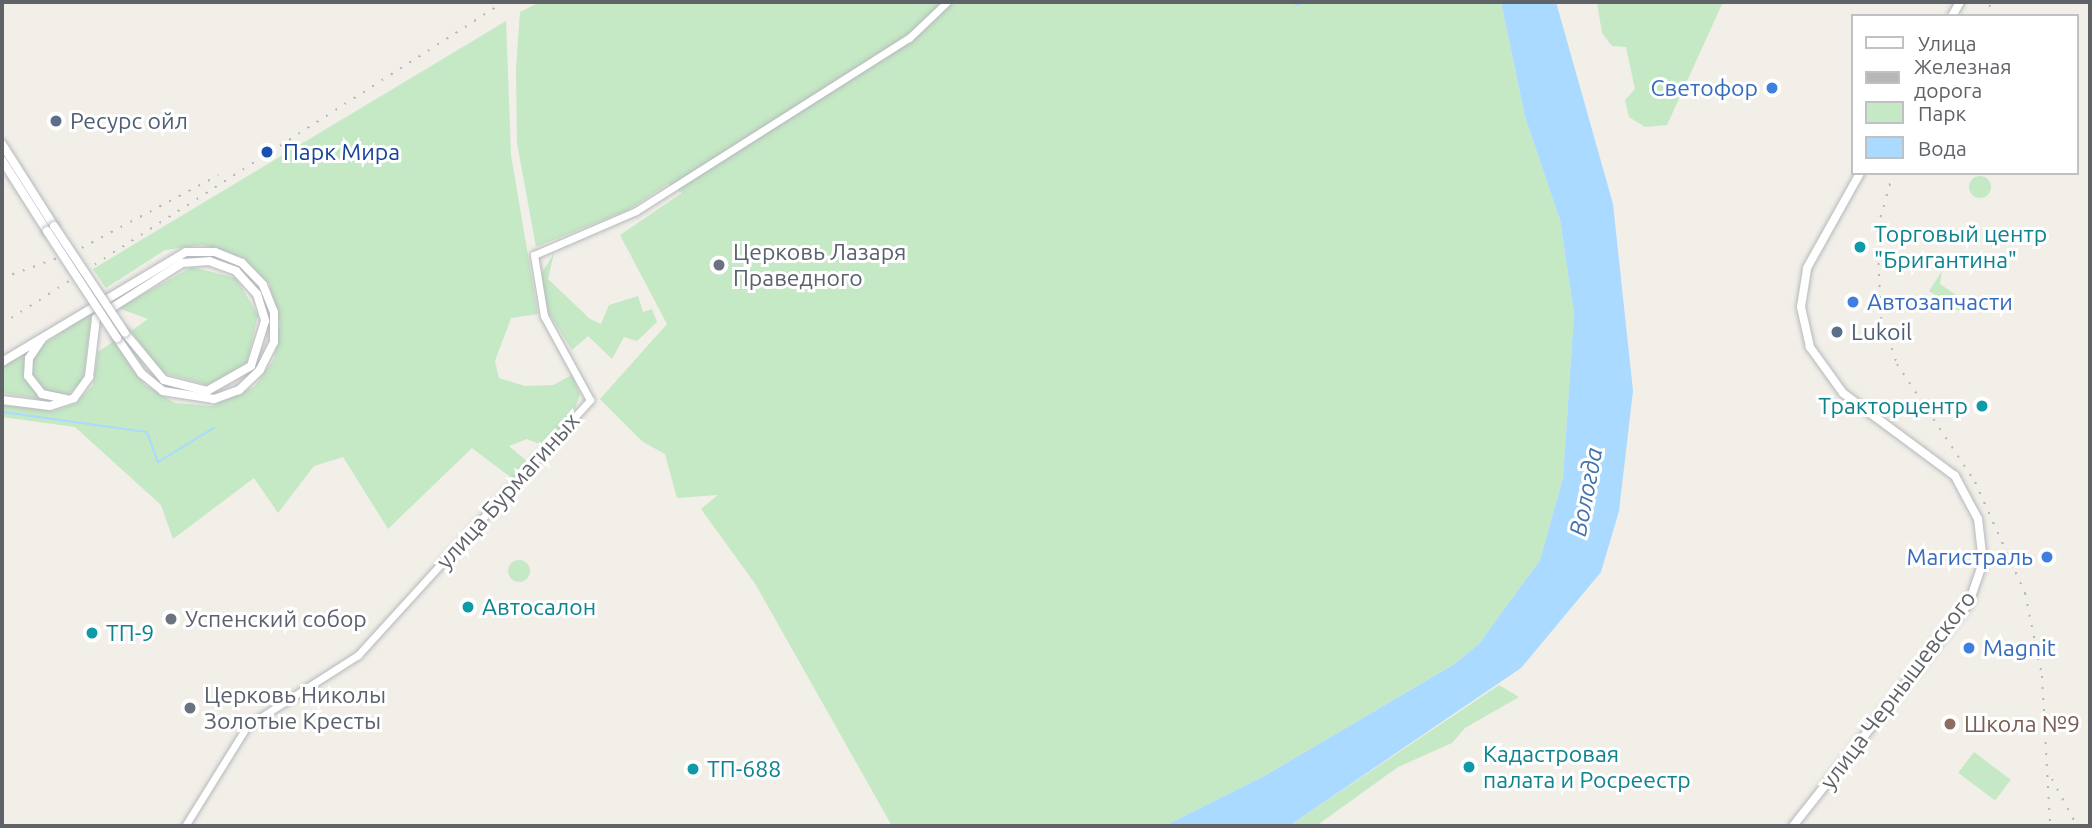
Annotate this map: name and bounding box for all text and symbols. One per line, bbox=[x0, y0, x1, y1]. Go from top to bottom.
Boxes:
legend bbox=[1850, 14, 2078, 175]
text: Улица bbox=[1918, 31, 1976, 55]
text: Железная дорога bbox=[1914, 54, 2012, 102]
place label: Светофор bbox=[1650, 74, 1758, 102]
marker: Светофор bbox=[1764, 80, 1780, 96]
text: Парк bbox=[1918, 101, 1966, 125]
place label: Ресурс ойл bbox=[70, 107, 188, 135]
marker: Ресурс ойл bbox=[48, 113, 64, 129]
text: Вода bbox=[1918, 136, 1967, 160]
place label: Парк Мира bbox=[283, 138, 400, 166]
marker: Парк Мира bbox=[257, 142, 277, 162]
place label: Торговый центр "Бригантина" bbox=[1874, 220, 2047, 274]
place label: Церковь Лазаря Праведного bbox=[733, 238, 906, 292]
marker: Торговый центр "Бригантина" bbox=[1852, 239, 1868, 255]
marker: Церковь Лазаря Праведного bbox=[711, 257, 727, 273]
place label: Автозапчасти bbox=[1867, 288, 2013, 316]
marker: Автозапчасти bbox=[1845, 294, 1861, 310]
place label: Lukoil bbox=[1851, 318, 1912, 346]
marker: Lukoil bbox=[1829, 324, 1845, 340]
place label: Тракторцентр bbox=[1818, 392, 1968, 420]
marker: Тракторцентр bbox=[1974, 398, 1990, 414]
street label: улица Бурмагиных bbox=[431, 407, 585, 575]
water label: Вологда bbox=[1563, 445, 1609, 539]
place label: Магистраль bbox=[1906, 543, 2033, 571]
marker: Магистраль bbox=[2039, 549, 2055, 565]
street label: улица Чернышевского bbox=[1814, 585, 1982, 795]
place label: Автосалон bbox=[482, 593, 596, 621]
marker: Автосалон bbox=[460, 599, 476, 615]
place label: Успенский собор bbox=[185, 605, 367, 633]
marker: Успенский собор bbox=[163, 611, 179, 627]
place label: ТП-9 bbox=[106, 619, 154, 647]
marker: ТП-9 bbox=[84, 625, 100, 641]
place label: Magnit bbox=[1983, 634, 2056, 662]
marker: Magnit bbox=[1961, 640, 1977, 656]
place label: Церковь Николы Золотые Кресты bbox=[204, 681, 386, 735]
marker: Церковь Николы Золотые Кресты bbox=[182, 700, 198, 716]
place label: Школа №9 bbox=[1964, 710, 2080, 738]
marker: Школа №9 bbox=[1942, 716, 1958, 732]
place label: Кадастровая палата и Росреестр bbox=[1483, 740, 1691, 794]
place label: ТП-688 bbox=[707, 755, 781, 783]
marker: Кадастровая палата и Росреестр bbox=[1461, 759, 1477, 775]
marker: ТП-688 bbox=[685, 761, 701, 777]

